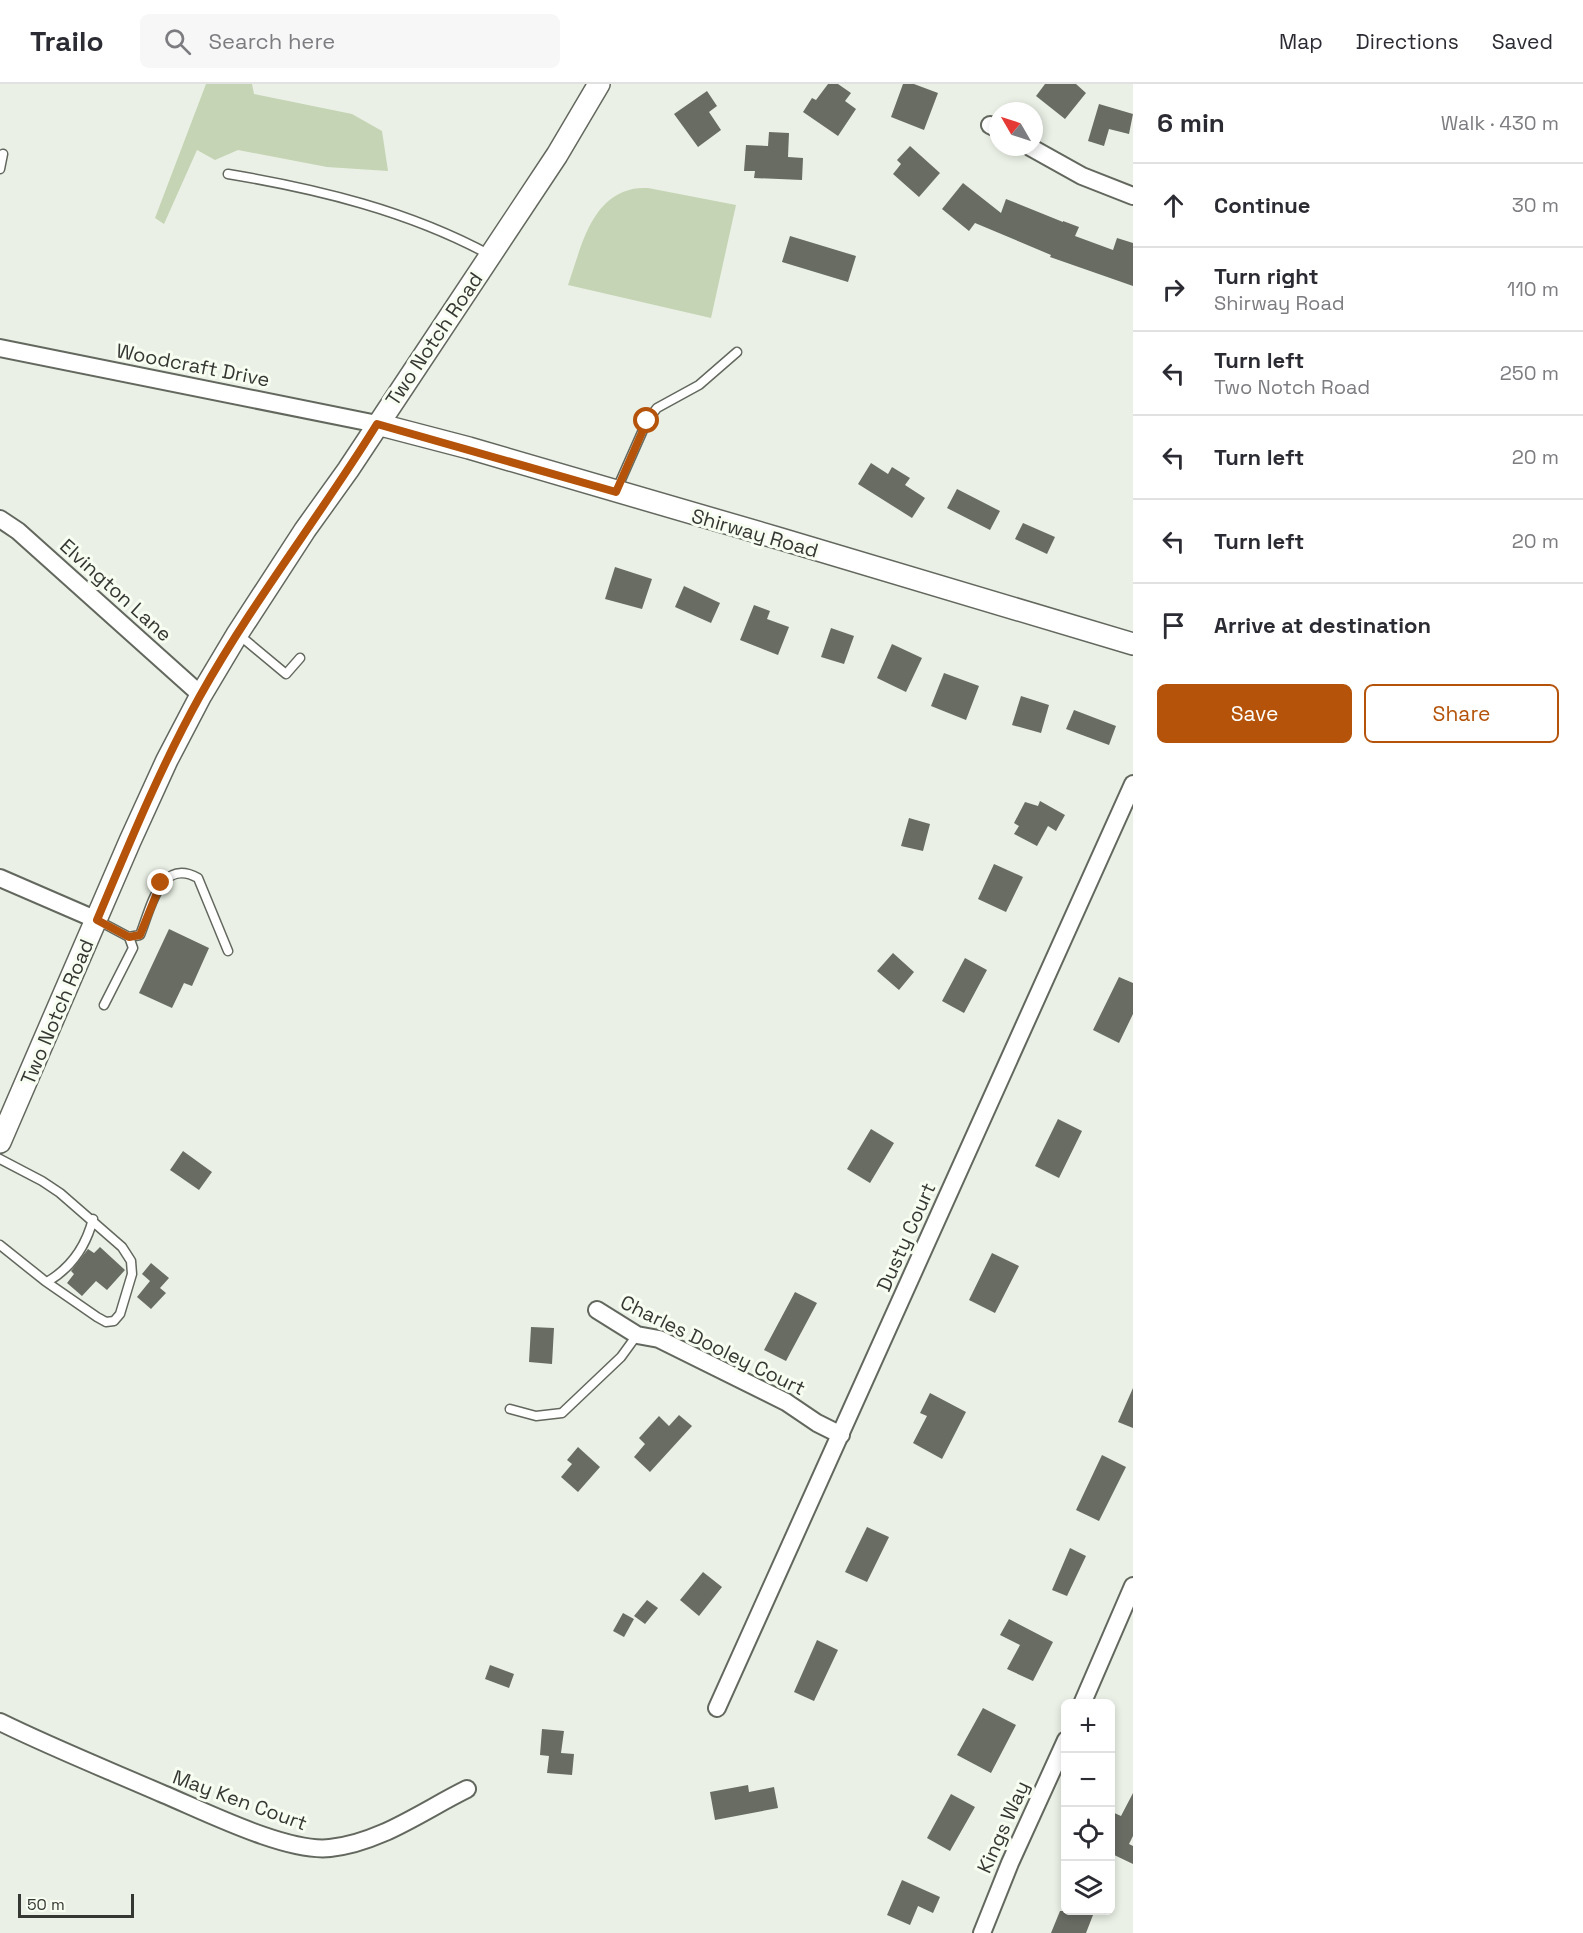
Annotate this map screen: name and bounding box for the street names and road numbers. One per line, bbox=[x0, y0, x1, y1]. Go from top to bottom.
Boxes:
street label: Two Notch Road bbox=[380, 267, 488, 411]
street label: Woodcraft Drive bbox=[114, 337, 272, 393]
street label: Shirway Road bbox=[689, 503, 821, 563]
street label: Elvington Lane bbox=[55, 533, 177, 647]
street label: Two Notch Road bbox=[15, 935, 99, 1089]
street label: Dusty Court bbox=[870, 1178, 942, 1296]
street label: Charles Dooley Court bbox=[616, 1289, 810, 1401]
street label: May Ken Court bbox=[169, 1764, 311, 1836]
street label: Kings Way bbox=[971, 1777, 1035, 1877]

